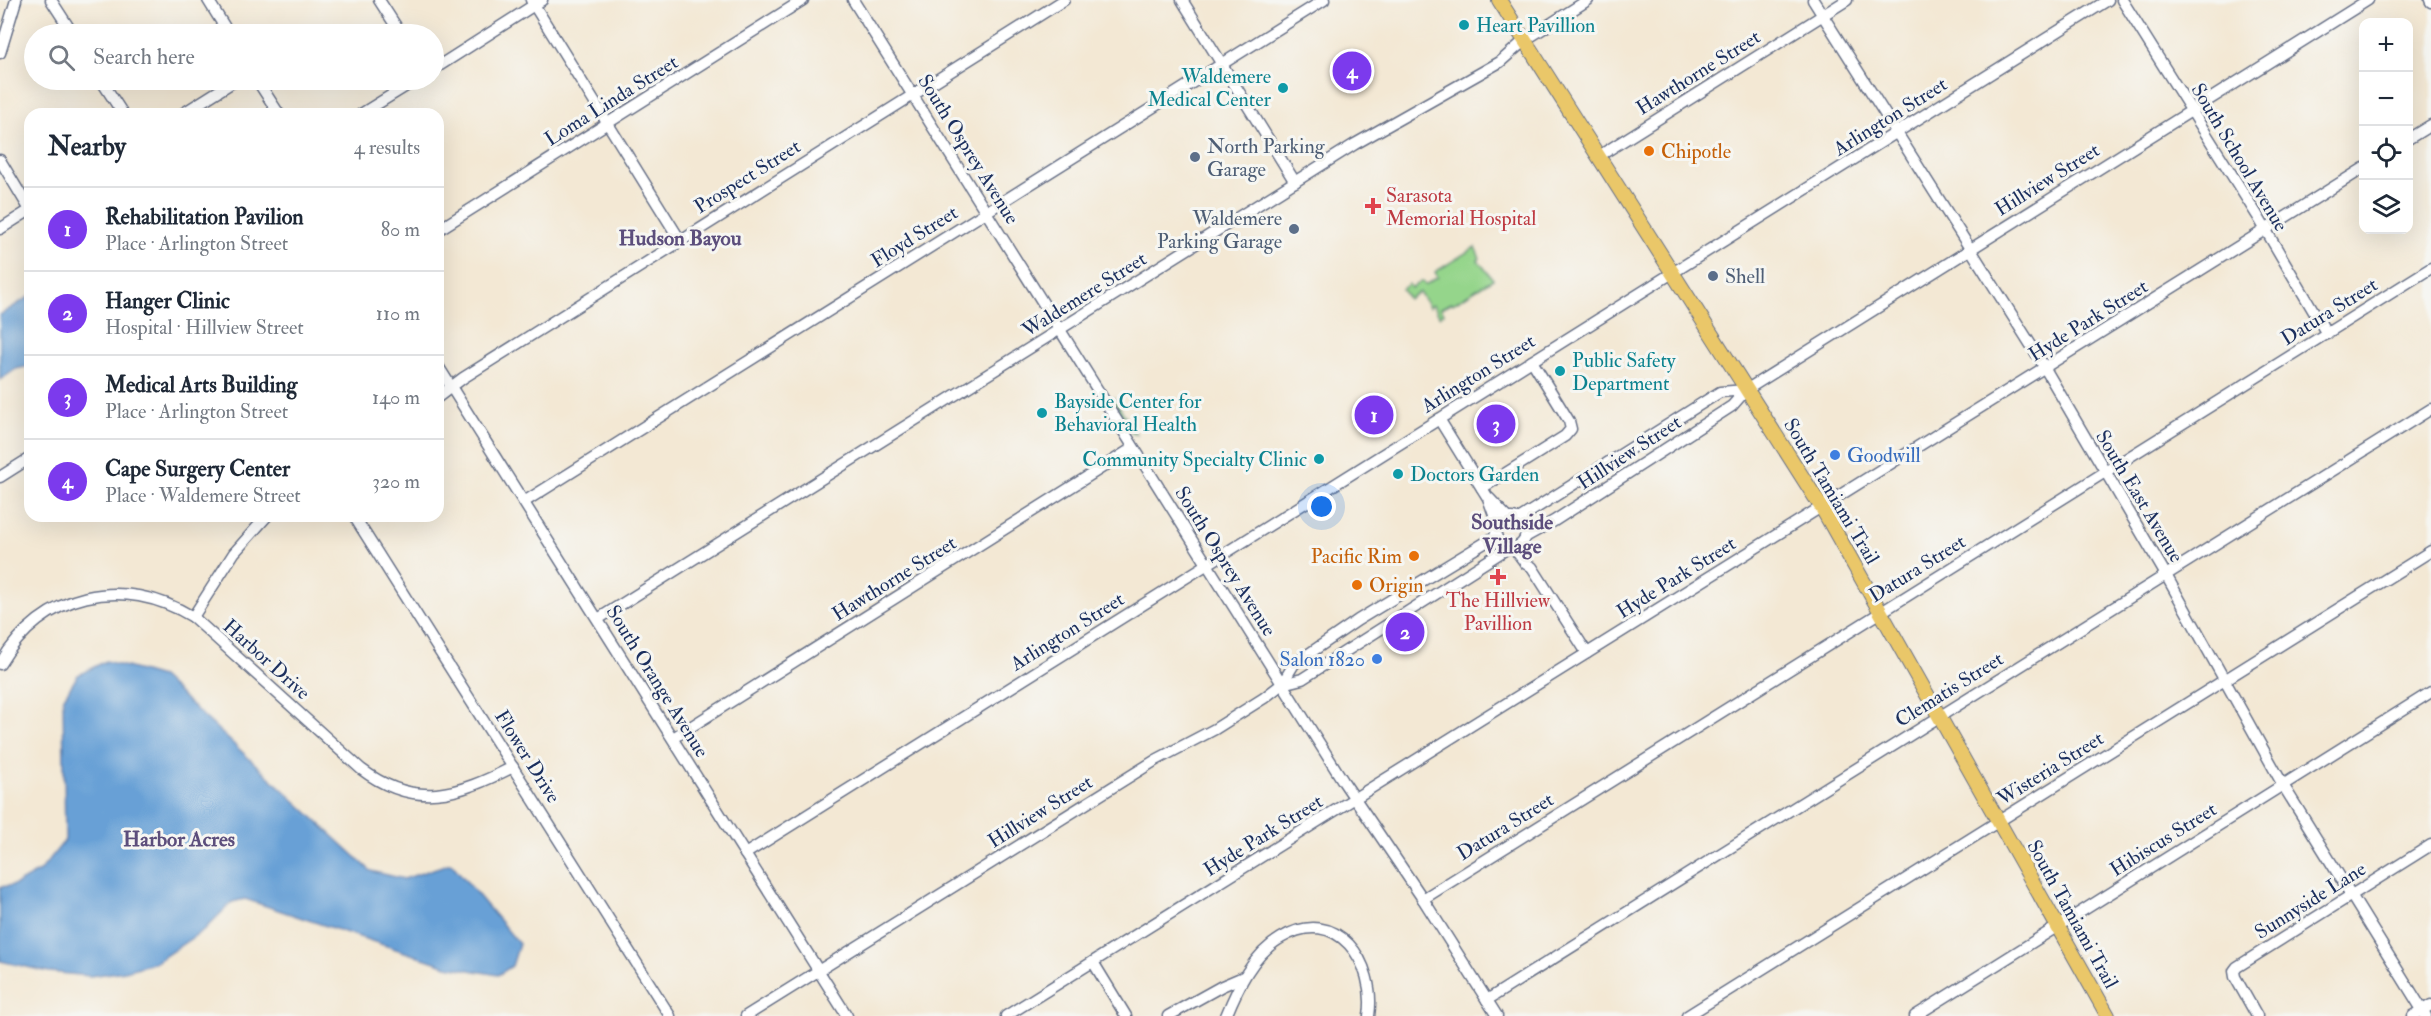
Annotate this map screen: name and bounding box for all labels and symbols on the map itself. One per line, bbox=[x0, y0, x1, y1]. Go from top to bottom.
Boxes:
place label: Heart Pavillion bbox=[1476, 13, 1595, 38]
marker: Heart Pavillion bbox=[1457, 18, 1471, 32]
street label: Hawthorne Street bbox=[1631, 24, 1765, 121]
pin: 4 bbox=[1332, 48, 1372, 94]
street label: Loma Linda Street bbox=[540, 49, 683, 151]
place label: Waldemere Medical Center bbox=[1147, 64, 1272, 112]
street label: South Osprey Avenue bbox=[912, 70, 1025, 229]
street label: Arlington Street bbox=[1828, 71, 1952, 162]
street label: South School Avenue bbox=[2186, 79, 2294, 236]
marker: Waldemere Medical Center bbox=[1276, 81, 1290, 95]
street label: Prospect Street bbox=[689, 134, 806, 220]
place label: North Parking Garage bbox=[1207, 134, 1326, 182]
street label: Hillview Street bbox=[1990, 137, 2105, 222]
place label: Chipotle bbox=[1661, 139, 1731, 165]
marker: Chipotle bbox=[1642, 144, 1656, 158]
marker: North Parking Garage bbox=[1188, 150, 1202, 164]
place label: Sarasota Memorial Hospital bbox=[1386, 183, 1536, 232]
marker: Sarasota Memorial Hospital bbox=[1364, 197, 1382, 215]
street label: Floyd Street bbox=[866, 200, 963, 273]
place label: Waldemere Parking Garage bbox=[1157, 206, 1282, 254]
marker: Waldemere Parking Garage bbox=[1287, 222, 1301, 236]
district label: Hudson Bayou bbox=[618, 225, 742, 252]
street label: Waldemere Street bbox=[1017, 246, 1152, 343]
place label: Shell bbox=[1725, 264, 1765, 289]
marker: Shell bbox=[1706, 269, 1720, 283]
street label: Datura Street bbox=[2276, 272, 2383, 351]
street label: Hyde Park Street bbox=[2024, 274, 2153, 367]
street label: Arlington Street bbox=[1416, 328, 1540, 419]
place label: Public Safety Department bbox=[1572, 348, 1677, 397]
marker: Public Safety Department bbox=[1553, 364, 1567, 378]
place label: Bayside Center for Behavioral Health bbox=[1054, 389, 1202, 437]
pin: 1 bbox=[1354, 392, 1394, 438]
pin: 3 bbox=[1476, 402, 1516, 446]
marker: Bayside Center for Behavioral Health bbox=[1035, 406, 1049, 420]
street label: Hillview Street bbox=[1573, 409, 1686, 495]
street label: South Tamiami Trail bbox=[1778, 414, 1885, 569]
street label: South East Avenue bbox=[2090, 425, 2189, 567]
place label: Goodwill bbox=[1847, 443, 1921, 468]
place label: Community Specialty Clinic bbox=[1082, 447, 1307, 473]
marker: Goodwill bbox=[1828, 448, 1842, 462]
marker: Community Specialty Clinic bbox=[1312, 452, 1326, 466]
place label: Doctors Garden bbox=[1410, 462, 1539, 487]
marker: Doctors Garden bbox=[1391, 467, 1405, 481]
street label: South Osprey Avenue bbox=[1169, 482, 1282, 641]
your location bbox=[1307, 492, 1336, 521]
district label: Southside Village bbox=[1471, 509, 1553, 560]
street label: Datura Street bbox=[1864, 529, 1971, 608]
street label: Hawthorne Street bbox=[827, 530, 961, 627]
street label: Hyde Park Street bbox=[1612, 531, 1741, 624]
place label: Pacific Rim bbox=[1311, 544, 1402, 569]
marker: Pacific Rim bbox=[1407, 549, 1421, 563]
marker: The Hillview Pavillion bbox=[1489, 568, 1507, 586]
place label: Origin bbox=[1369, 573, 1424, 598]
marker: Origin bbox=[1350, 578, 1364, 592]
street label: Arlington Street bbox=[1005, 586, 1129, 677]
place label: The Hillview Pavillion bbox=[1446, 588, 1551, 636]
street label: South Orange Avenue bbox=[601, 601, 714, 762]
pin: 2 bbox=[1386, 610, 1424, 654]
street label: Harbor Drive bbox=[218, 614, 316, 705]
street label: Clematis Street bbox=[1891, 646, 2008, 733]
place label: Salon 1820 bbox=[1280, 647, 1365, 672]
marker: Salon 1820 bbox=[1370, 652, 1384, 666]
street label: Flower Drive bbox=[489, 705, 566, 807]
street label: Wisteria Street bbox=[1992, 726, 2109, 812]
street label: Hillview Street bbox=[983, 769, 1098, 854]
street label: Datura Street bbox=[1452, 787, 1559, 866]
street label: Hyde Park Street bbox=[1199, 789, 1328, 882]
street label: Hibiscus Street bbox=[2105, 796, 2222, 882]
district label: Harbor Acres bbox=[123, 826, 235, 853]
street label: South Tamiami Trail bbox=[2021, 836, 2124, 993]
street label: Sunnyside Lane bbox=[2250, 856, 2371, 945]

